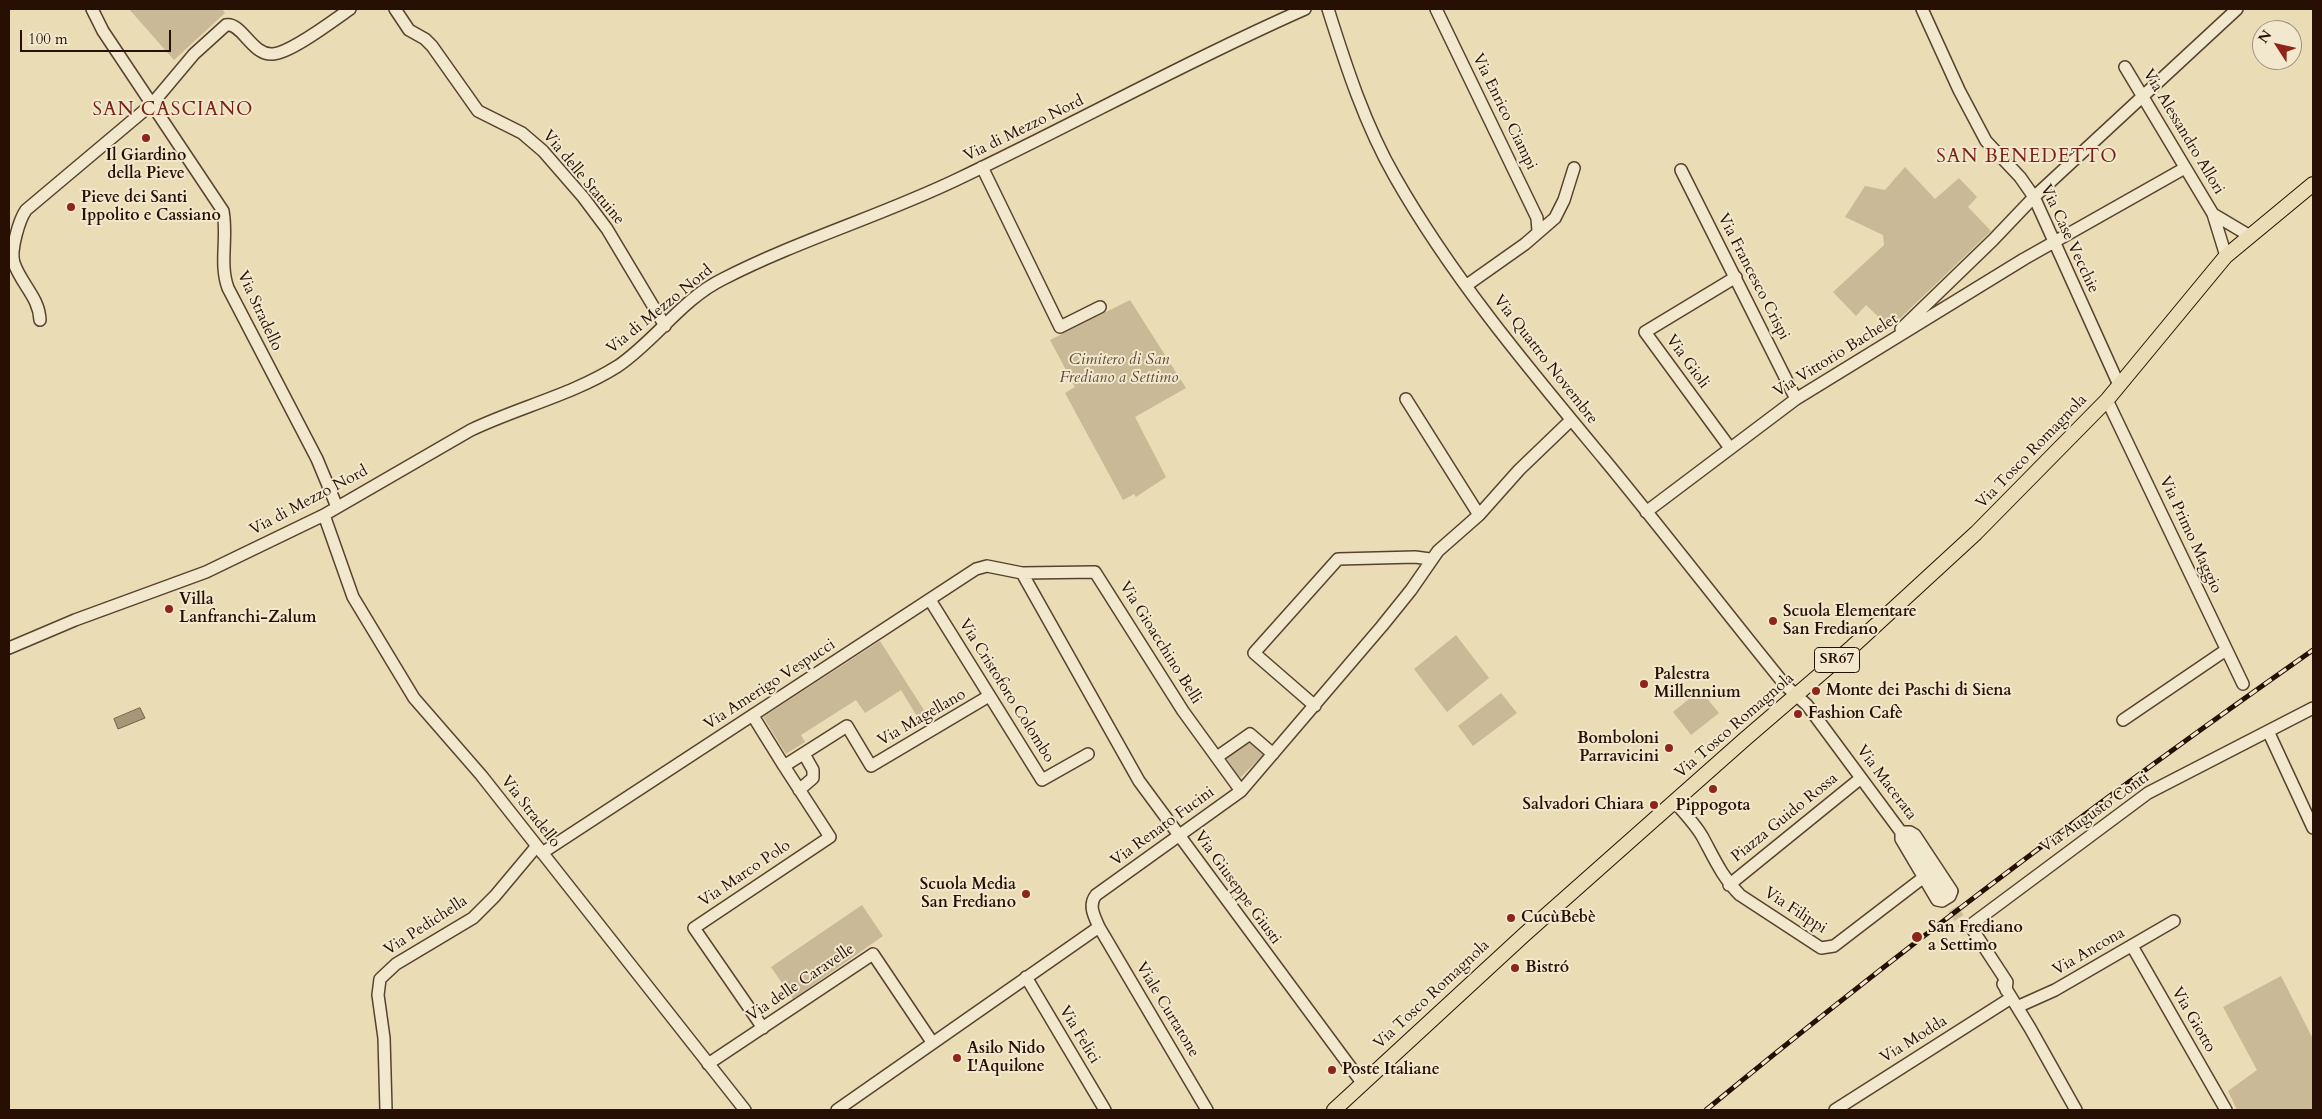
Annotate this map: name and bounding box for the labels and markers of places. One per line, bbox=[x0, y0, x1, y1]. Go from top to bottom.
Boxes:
marker: Il Giardino della Pieve bbox=[140, 132, 152, 144]
place label: Il Giardino della Pieve bbox=[106, 146, 186, 184]
place label: Pieve dei Santi Ippolito e Cassiano bbox=[81, 188, 221, 226]
marker: Pieve dei Santi Ippolito e Cassiano bbox=[65, 201, 77, 213]
place label: Villa Lanfranchi-Zalum bbox=[179, 590, 317, 628]
place label: Scuola Elementare San Frediano bbox=[1783, 602, 1917, 640]
marker: Villa Lanfranchi-Zalum bbox=[163, 603, 175, 615]
marker: Scuola Elementare San Frediano bbox=[1767, 615, 1779, 627]
place label: Palestra Millennium bbox=[1654, 665, 1741, 703]
marker: Palestra Millennium bbox=[1638, 678, 1650, 690]
place label: Monte dei Paschi di Siena bbox=[1826, 681, 2011, 701]
marker: Monte dei Paschi di Siena bbox=[1810, 685, 1822, 697]
place label: Fashion Cafè bbox=[1808, 704, 1903, 724]
marker: Fashion Cafè bbox=[1792, 708, 1804, 720]
place label: Bomboloni Parravicini bbox=[1577, 729, 1659, 767]
marker: Bomboloni Parravicini bbox=[1663, 742, 1675, 754]
marker: Pippogota bbox=[1707, 783, 1719, 795]
place label: Salvadori Chiara bbox=[1523, 795, 1644, 815]
place label: Pippogota bbox=[1675, 796, 1751, 816]
marker: Salvadori Chiara bbox=[1648, 799, 1660, 811]
place label: Scuola Media San Frediano bbox=[920, 875, 1016, 913]
marker: Scuola Media San Frediano bbox=[1020, 888, 1032, 900]
place label: CucùBebè bbox=[1521, 908, 1596, 928]
marker: CucùBebè bbox=[1505, 912, 1517, 924]
place label: San Frediano a Settimo bbox=[1928, 918, 2023, 956]
marker: San Frediano a Settimo bbox=[1910, 930, 1924, 944]
place label: Bistró bbox=[1525, 958, 1569, 978]
marker: Bistró bbox=[1509, 962, 1521, 974]
place label: Asilo Nido L'Aquilone bbox=[967, 1039, 1045, 1077]
marker: Asilo Nido L'Aquilone bbox=[951, 1052, 963, 1064]
place label: Poste Italiane bbox=[1342, 1060, 1440, 1080]
marker: Poste Italiane bbox=[1326, 1064, 1338, 1076]

